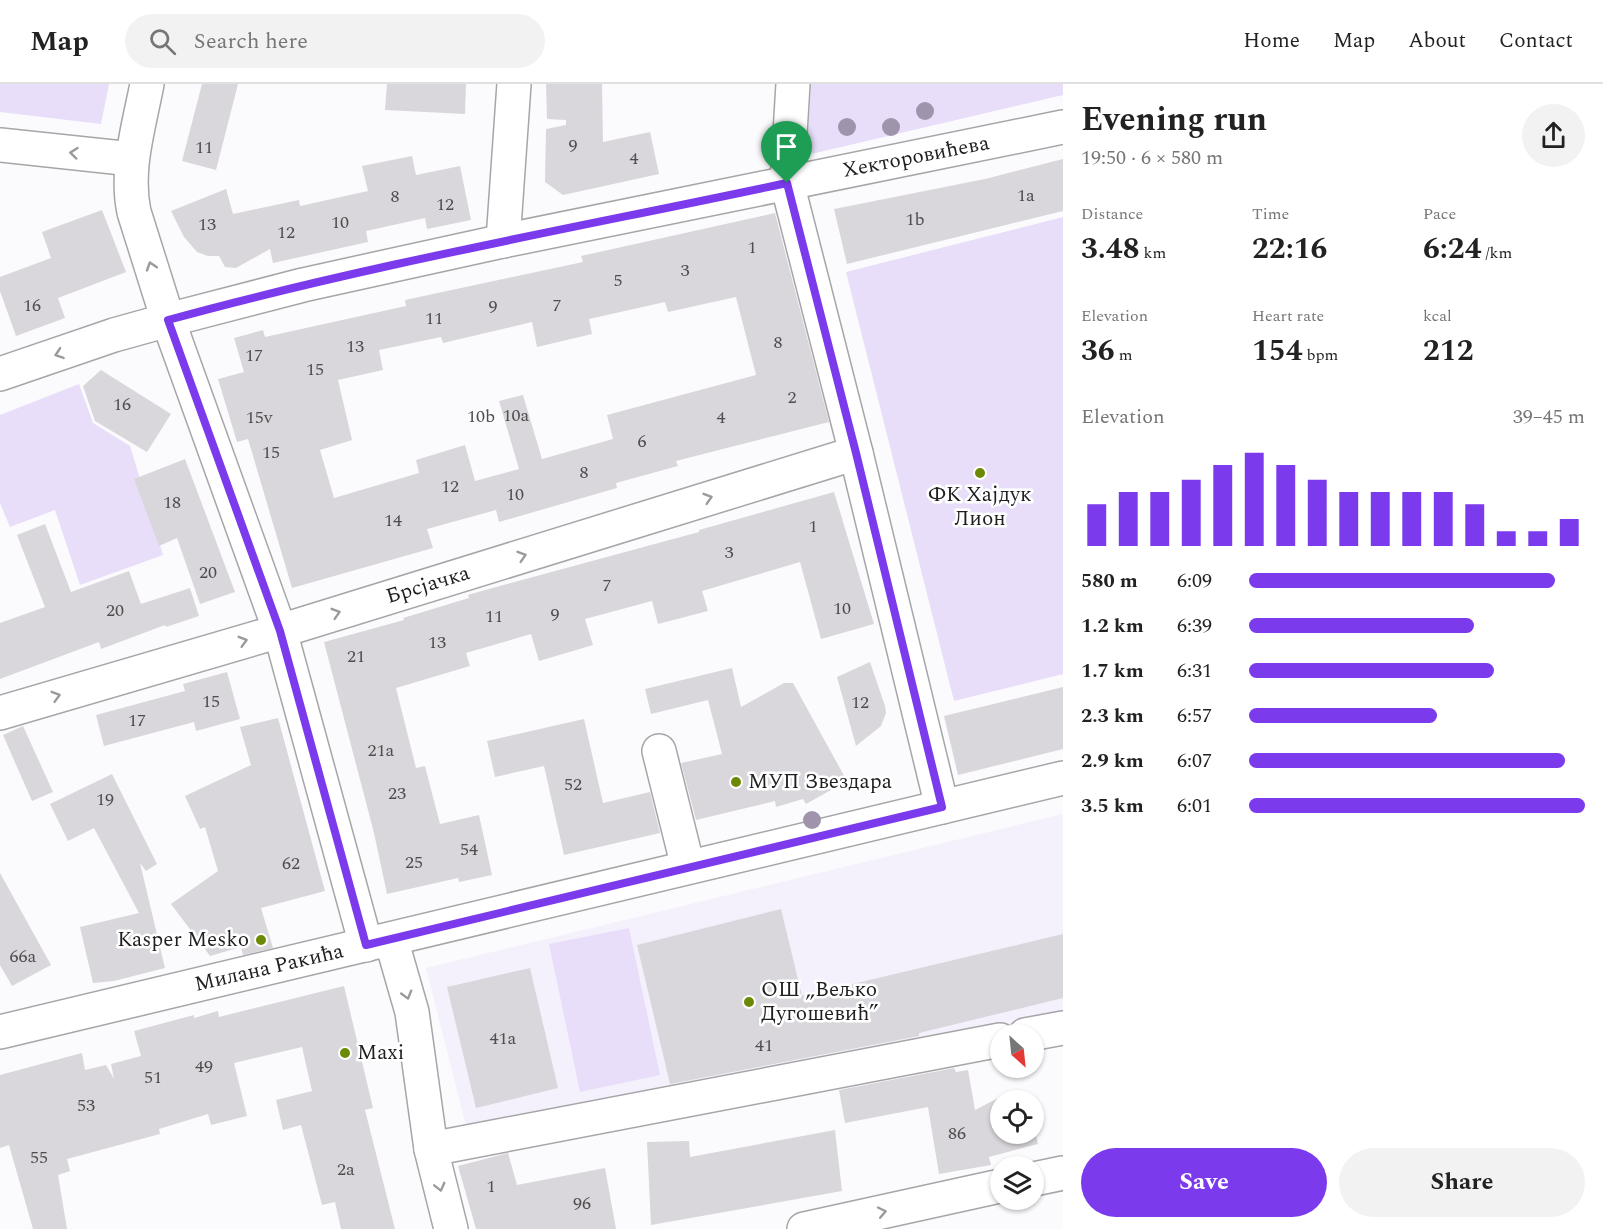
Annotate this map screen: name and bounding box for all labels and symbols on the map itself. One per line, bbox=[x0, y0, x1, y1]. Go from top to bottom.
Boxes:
pin bbox=[761, 121, 812, 183]
street label: Хекторовићева bbox=[840, 127, 993, 187]
house number: 9 bbox=[569, 132, 578, 159]
house number: 11 bbox=[195, 134, 213, 161]
house number: 4 bbox=[630, 145, 639, 172]
one-way arrow bbox=[69, 147, 78, 160]
house number: 1a bbox=[1017, 182, 1035, 209]
house number: 8 bbox=[391, 183, 400, 210]
house number: 12 bbox=[436, 191, 454, 218]
house number: 1b bbox=[905, 206, 925, 233]
house number: 10 bbox=[331, 209, 349, 236]
house number: 13 bbox=[198, 211, 216, 238]
house number: 12 bbox=[277, 219, 295, 246]
house number: 1 bbox=[748, 234, 757, 261]
house number: 3 bbox=[681, 257, 690, 284]
one-way arrow bbox=[145, 261, 158, 272]
house number: 5 bbox=[614, 267, 623, 294]
house number: 16 bbox=[23, 292, 41, 319]
house number: 7 bbox=[553, 292, 562, 319]
house number: 9 bbox=[489, 293, 498, 320]
house number: 11 bbox=[425, 305, 443, 332]
house number: 8 bbox=[774, 329, 783, 356]
house number: 13 bbox=[346, 333, 364, 360]
house number: 17 bbox=[245, 342, 263, 369]
one-way arrow bbox=[54, 347, 65, 360]
house number: 15 bbox=[306, 356, 324, 383]
house number: 2 bbox=[788, 384, 797, 411]
house number: 16 bbox=[113, 391, 131, 418]
house number: 10a bbox=[503, 402, 530, 429]
house number: 10b bbox=[467, 403, 495, 430]
house number: 15v bbox=[246, 404, 274, 431]
house number: 4 bbox=[717, 404, 726, 431]
house number: 6 bbox=[638, 428, 647, 455]
house number: 15 bbox=[262, 439, 280, 466]
house number: 8 bbox=[580, 459, 589, 486]
marker: ФК Хајдук Лион bbox=[973, 466, 987, 480]
house number: 12 bbox=[441, 473, 459, 500]
place label: ФК Хајдук Лион bbox=[928, 479, 1032, 535]
house number: 10 bbox=[506, 481, 524, 508]
house number: 18 bbox=[163, 489, 181, 516]
one-way arrow bbox=[703, 493, 713, 505]
house number: 14 bbox=[384, 507, 402, 534]
house number: 1 bbox=[809, 513, 818, 540]
house number: 3 bbox=[725, 539, 734, 566]
one-way arrow bbox=[516, 551, 527, 563]
street label: Брсјачка bbox=[382, 557, 474, 613]
house number: 20 bbox=[199, 559, 217, 586]
house number: 7 bbox=[603, 572, 612, 599]
house number: 10 bbox=[833, 595, 851, 622]
house number: 20 bbox=[106, 597, 124, 624]
house number: 9 bbox=[551, 601, 560, 628]
house number: 11 bbox=[485, 603, 503, 630]
one-way arrow bbox=[330, 608, 341, 620]
house number: 13 bbox=[428, 629, 446, 656]
one-way arrow bbox=[237, 636, 248, 648]
house number: 21 bbox=[347, 643, 365, 670]
house number: 15 bbox=[202, 688, 220, 715]
house number: 12 bbox=[851, 689, 869, 716]
one-way arrow bbox=[50, 691, 61, 703]
house number: 17 bbox=[128, 707, 146, 734]
house number: 21a bbox=[368, 737, 395, 764]
place label: МУП Звездара bbox=[748, 766, 893, 798]
house number: 52 bbox=[564, 771, 582, 798]
marker: МУП Звездара bbox=[729, 775, 743, 789]
house number: 23 bbox=[388, 780, 406, 807]
house number: 19 bbox=[96, 786, 114, 813]
house number: 54 bbox=[460, 836, 478, 863]
house number: 25 bbox=[405, 849, 423, 876]
house number: 62 bbox=[282, 850, 300, 877]
place label: Kasper Mesko bbox=[117, 924, 249, 956]
marker: Kasper Mesko bbox=[254, 933, 268, 947]
street label: Милана Ракића bbox=[191, 935, 347, 1001]
house number: 66a bbox=[10, 943, 37, 970]
place label: ОШ „Вељко Дугошевић” bbox=[761, 974, 878, 1030]
one-way arrow bbox=[400, 989, 412, 1000]
marker: ОШ „Вељко Дугошевић” bbox=[742, 995, 756, 1009]
north arrow bbox=[990, 1024, 1044, 1078]
house number: 41a bbox=[490, 1025, 517, 1052]
house number: 41 bbox=[755, 1032, 773, 1059]
place label: Maxi bbox=[357, 1037, 404, 1069]
marker: Maxi bbox=[338, 1046, 352, 1060]
house number: 49 bbox=[195, 1053, 213, 1080]
house number: 51 bbox=[144, 1064, 162, 1091]
house number: 53 bbox=[77, 1092, 95, 1119]
house number: 86 bbox=[948, 1120, 966, 1147]
house number: 55 bbox=[30, 1144, 48, 1171]
house number: 2a bbox=[337, 1156, 355, 1183]
house number: 1 bbox=[487, 1173, 496, 1200]
one-way arrow bbox=[433, 1182, 446, 1192]
house number: 96 bbox=[573, 1190, 591, 1217]
one-way arrow bbox=[877, 1206, 887, 1219]

